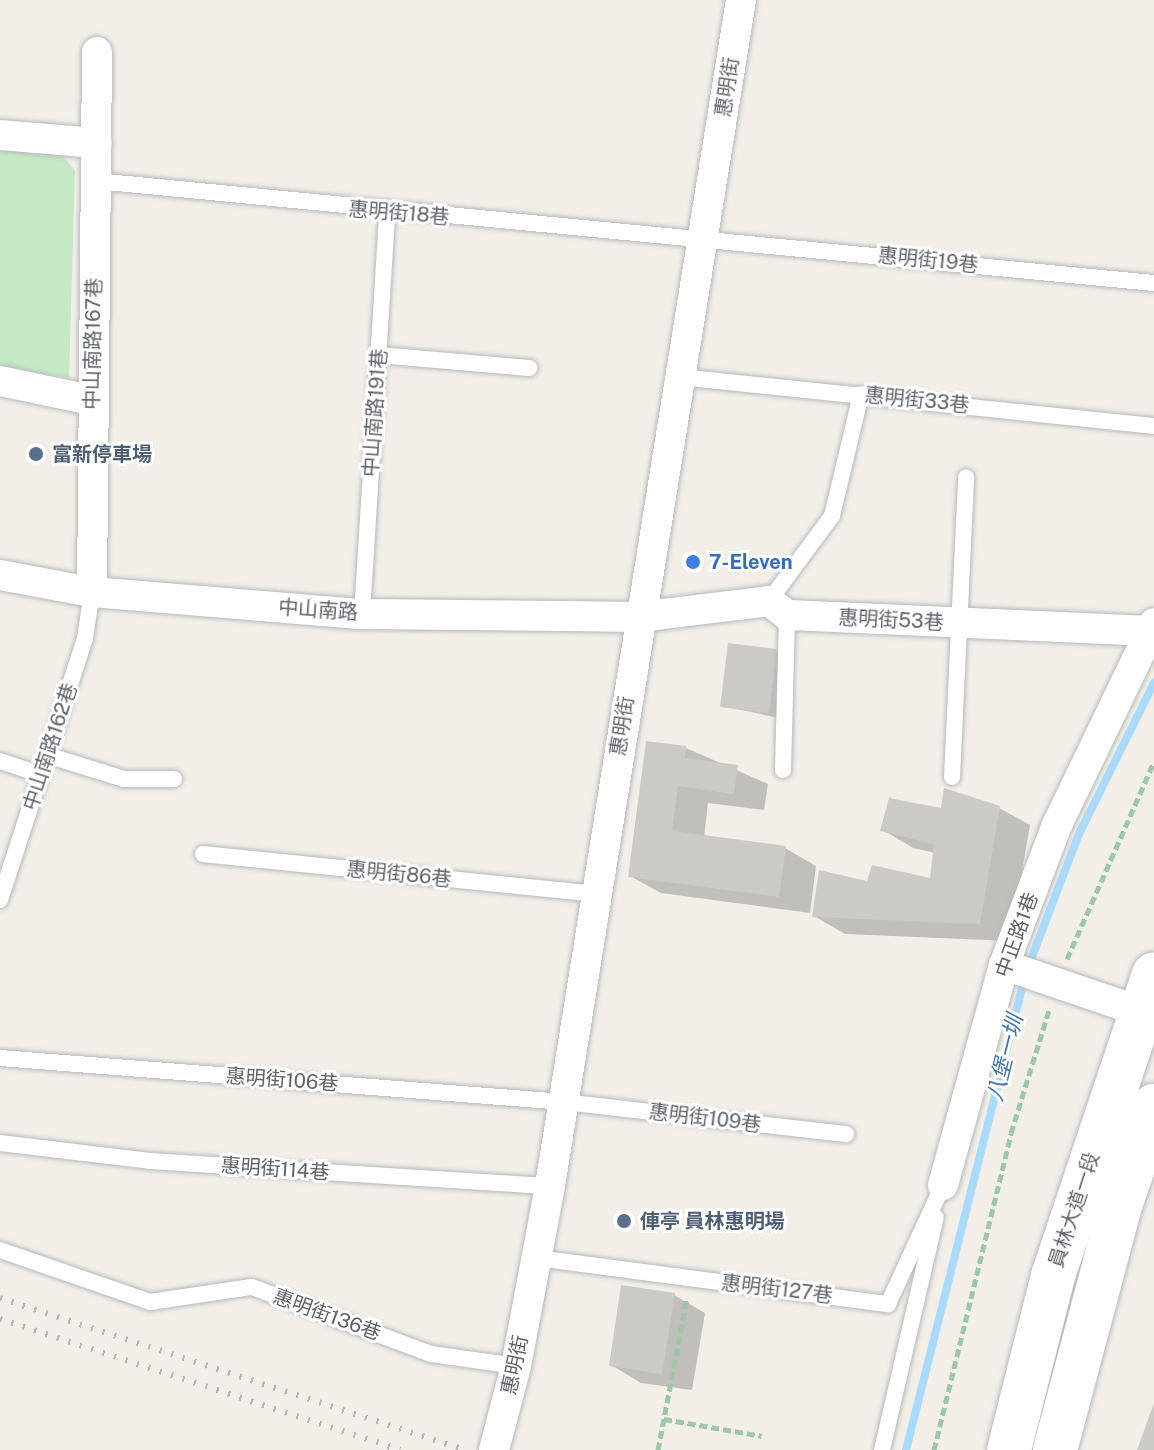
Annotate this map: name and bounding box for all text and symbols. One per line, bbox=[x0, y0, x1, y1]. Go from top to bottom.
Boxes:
street label: 惠明街 bbox=[710, 55, 744, 119]
street label: 惠明街18巷 bbox=[348, 197, 450, 229]
street label: 惠明街19巷 bbox=[877, 243, 979, 277]
street label: 中山南路167巷 bbox=[80, 278, 106, 410]
street label: 中山南路191巷 bbox=[359, 348, 391, 478]
street label: 惠明街33巷 bbox=[863, 383, 971, 417]
place label: 富新停車場 bbox=[52, 442, 152, 466]
marker: 富新停車場 bbox=[27, 445, 45, 463]
place label: 7-Eleven bbox=[709, 550, 793, 574]
marker: 7-Eleven bbox=[684, 553, 702, 571]
street label: 中山南路 bbox=[277, 595, 359, 625]
street label: 惠明街53巷 bbox=[838, 605, 944, 635]
street label: 中山南路162巷 bbox=[18, 680, 82, 814]
street label: 惠明街 bbox=[605, 694, 639, 758]
street label: 惠明街86巷 bbox=[345, 857, 453, 891]
street label: 中正路1巷 bbox=[991, 889, 1043, 981]
water label: 八堡一圳 bbox=[982, 1012, 1028, 1104]
street label: 惠明街106巷 bbox=[225, 1064, 339, 1096]
street label: 惠明街109巷 bbox=[648, 1099, 762, 1137]
street label: 員林大道一段 bbox=[1044, 1149, 1104, 1271]
street label: 惠明街114巷 bbox=[220, 1153, 330, 1185]
place label: 俥亭 員林惠明場 bbox=[640, 1209, 785, 1233]
marker: 俥亭 員林惠明場 bbox=[615, 1212, 633, 1230]
street label: 惠明街127巷 bbox=[720, 1270, 834, 1308]
street label: 惠明街136巷 bbox=[270, 1284, 384, 1346]
street label: 惠明街 bbox=[497, 1333, 533, 1397]

